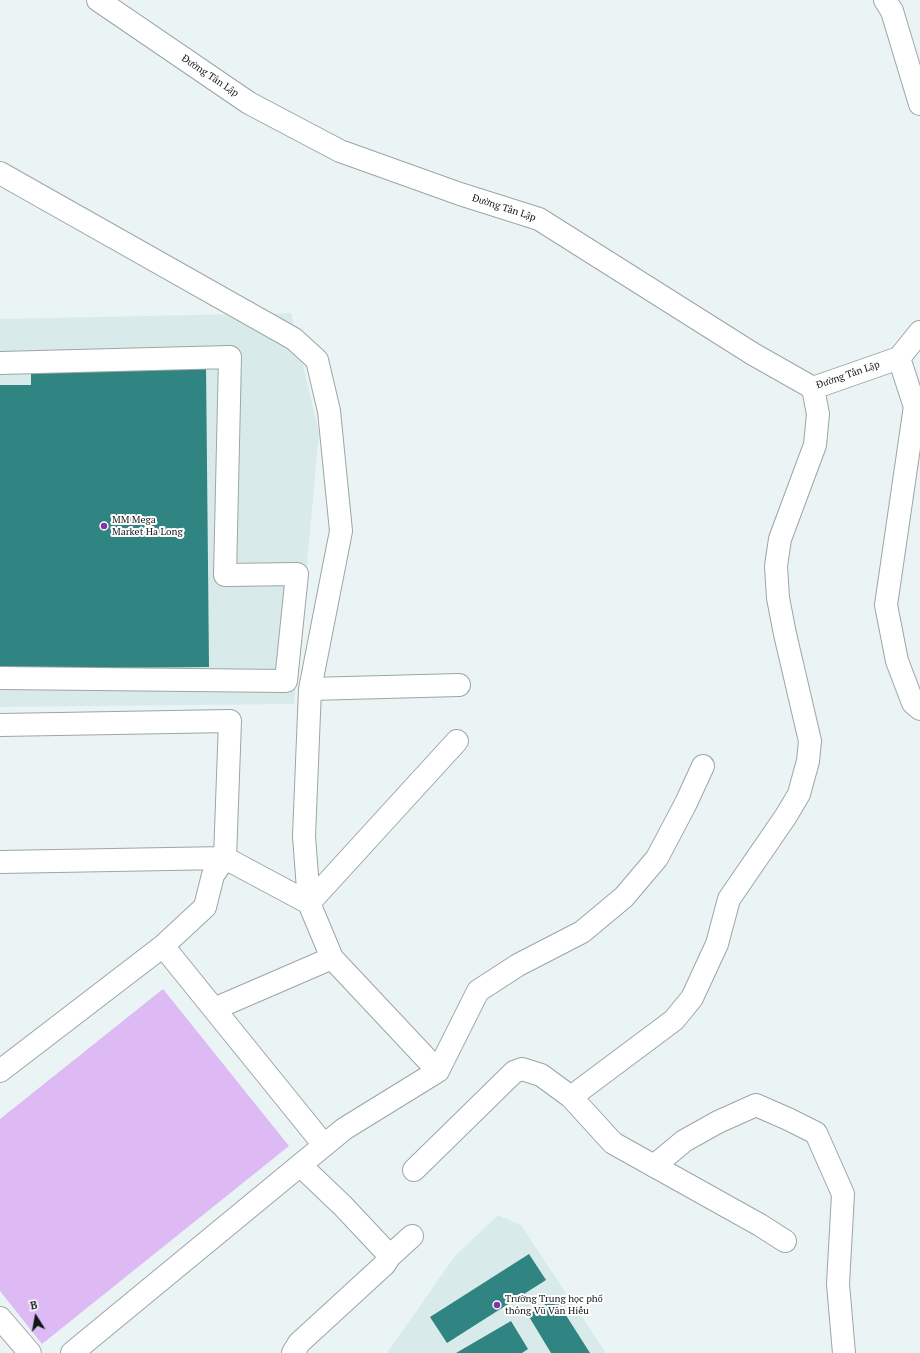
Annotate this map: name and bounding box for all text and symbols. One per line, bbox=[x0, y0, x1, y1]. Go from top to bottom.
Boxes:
street label: Đường Tân Lập bbox=[179, 53, 241, 99]
street label: Đường Tân Lập bbox=[471, 192, 537, 224]
street label: Đường Tân Lập bbox=[815, 359, 881, 391]
place label: MM Mega Market Ha Long bbox=[112, 514, 183, 538]
marker: MM Mega Market Ha Long bbox=[99, 521, 109, 531]
place label: Trường Trung học phổ thông Vũ Văn Hiếu bbox=[505, 1293, 603, 1316]
north arrow bbox=[16, 1297, 56, 1337]
text: B bbox=[29, 1298, 39, 1313]
marker: Trường Trung học phổ thông Vũ Văn Hiếu bbox=[492, 1300, 502, 1310]

